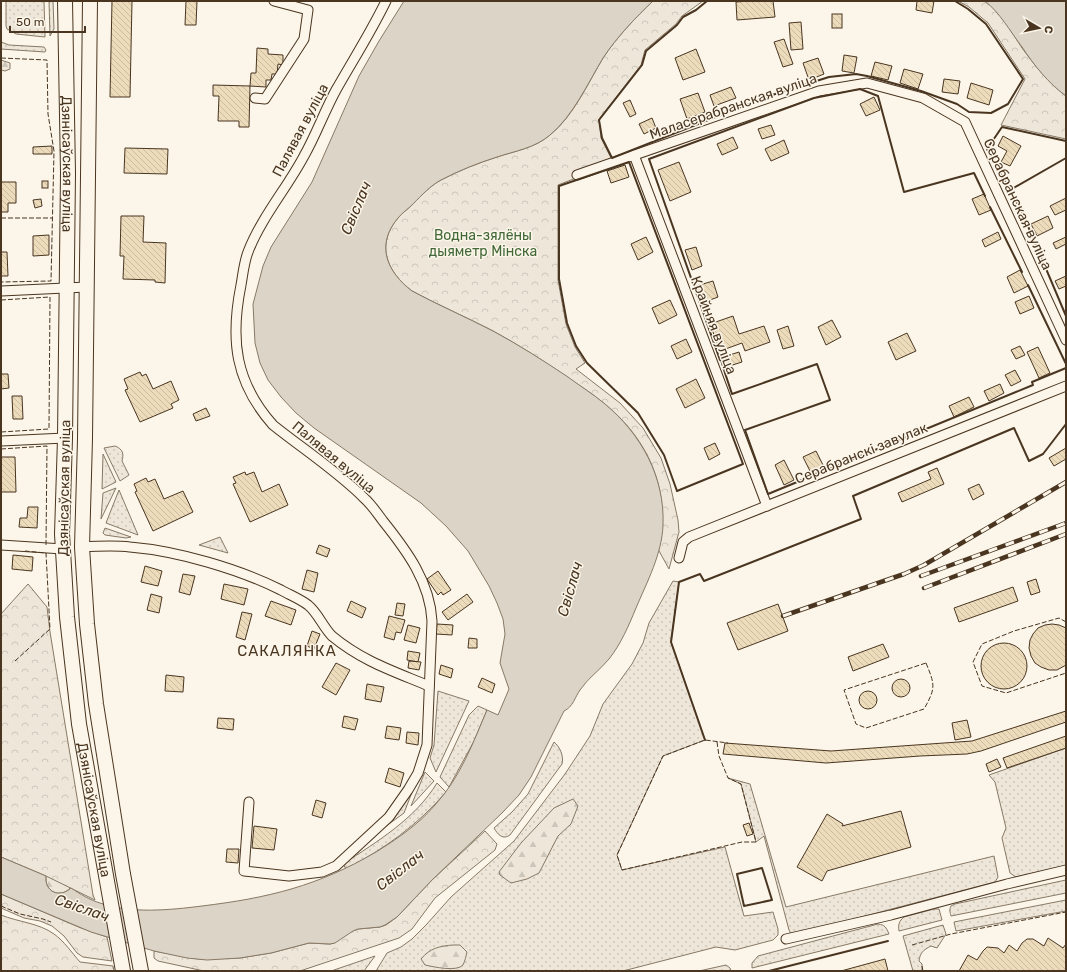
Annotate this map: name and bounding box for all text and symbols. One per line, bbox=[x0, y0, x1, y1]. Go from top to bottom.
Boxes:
scale bar bbox=[10, 8, 85, 34]
north arrow bbox=[1019, 8, 1059, 48]
text: 50 m bbox=[16, 15, 44, 29]
text: С bbox=[1041, 25, 1055, 35]
street label: Маласерабранская вуліца bbox=[647, 70, 819, 143]
street label: Палявая вуліца bbox=[269, 81, 332, 180]
street label: Дзянісаўская вуліца bbox=[58, 96, 76, 232]
street label: Серабранская вуліца bbox=[980, 136, 1055, 273]
water label: Свіслач bbox=[337, 178, 375, 237]
park label: Водна-зялёны дыяметр Мінска bbox=[429, 227, 537, 260]
street label: Крайняя вуліца bbox=[687, 274, 740, 377]
street label: Палявая вуліца bbox=[289, 418, 379, 497]
street label: Серабранскі завулак bbox=[792, 419, 930, 488]
street label: Дзянісаўская вуліца bbox=[55, 420, 74, 556]
water label: Свіслач bbox=[554, 559, 587, 618]
district label: САКАЛЯНКА bbox=[237, 642, 337, 660]
street label: Дзянісаўская вуліца bbox=[73, 741, 114, 879]
water label: Свіслач bbox=[372, 845, 428, 894]
water label: Свіслач bbox=[52, 890, 112, 926]

